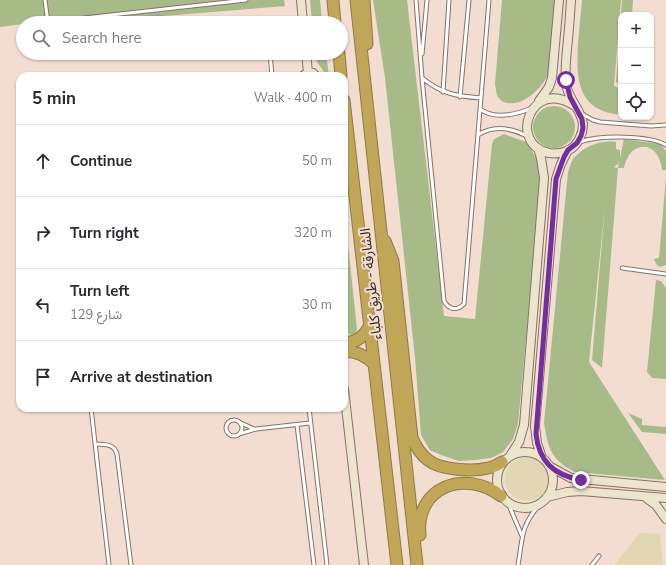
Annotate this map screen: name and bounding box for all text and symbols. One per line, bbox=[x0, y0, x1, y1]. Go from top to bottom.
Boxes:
map controls bbox=[618, 12, 654, 120]
button: + bbox=[618, 12, 654, 48]
search box bbox=[16, 16, 348, 60]
icon: search bbox=[30, 27, 52, 49]
text: Search here bbox=[62, 28, 142, 48]
button: − bbox=[618, 48, 654, 84]
route start bbox=[557, 71, 575, 89]
button: locate bbox=[618, 84, 654, 120]
text: 5 min bbox=[32, 87, 76, 110]
text: Walk · 400 m bbox=[254, 89, 332, 107]
icon: ahead bbox=[32, 150, 54, 172]
text: Continue bbox=[70, 151, 132, 171]
text: 50 m bbox=[302, 152, 332, 170]
icon: right bbox=[32, 222, 54, 244]
text: Turn right bbox=[70, 223, 139, 243]
text: 320 m bbox=[294, 224, 332, 242]
street label: الشارقة - طريق كلباء bbox=[356, 227, 386, 341]
text: Turn left bbox=[70, 281, 129, 301]
icon: left bbox=[32, 294, 54, 316]
text: 30 m bbox=[302, 296, 332, 314]
text: شارع 129 bbox=[70, 306, 122, 324]
icon: arrive bbox=[32, 366, 54, 388]
text: Arrive at destination bbox=[70, 367, 213, 387]
route end bbox=[572, 471, 590, 489]

